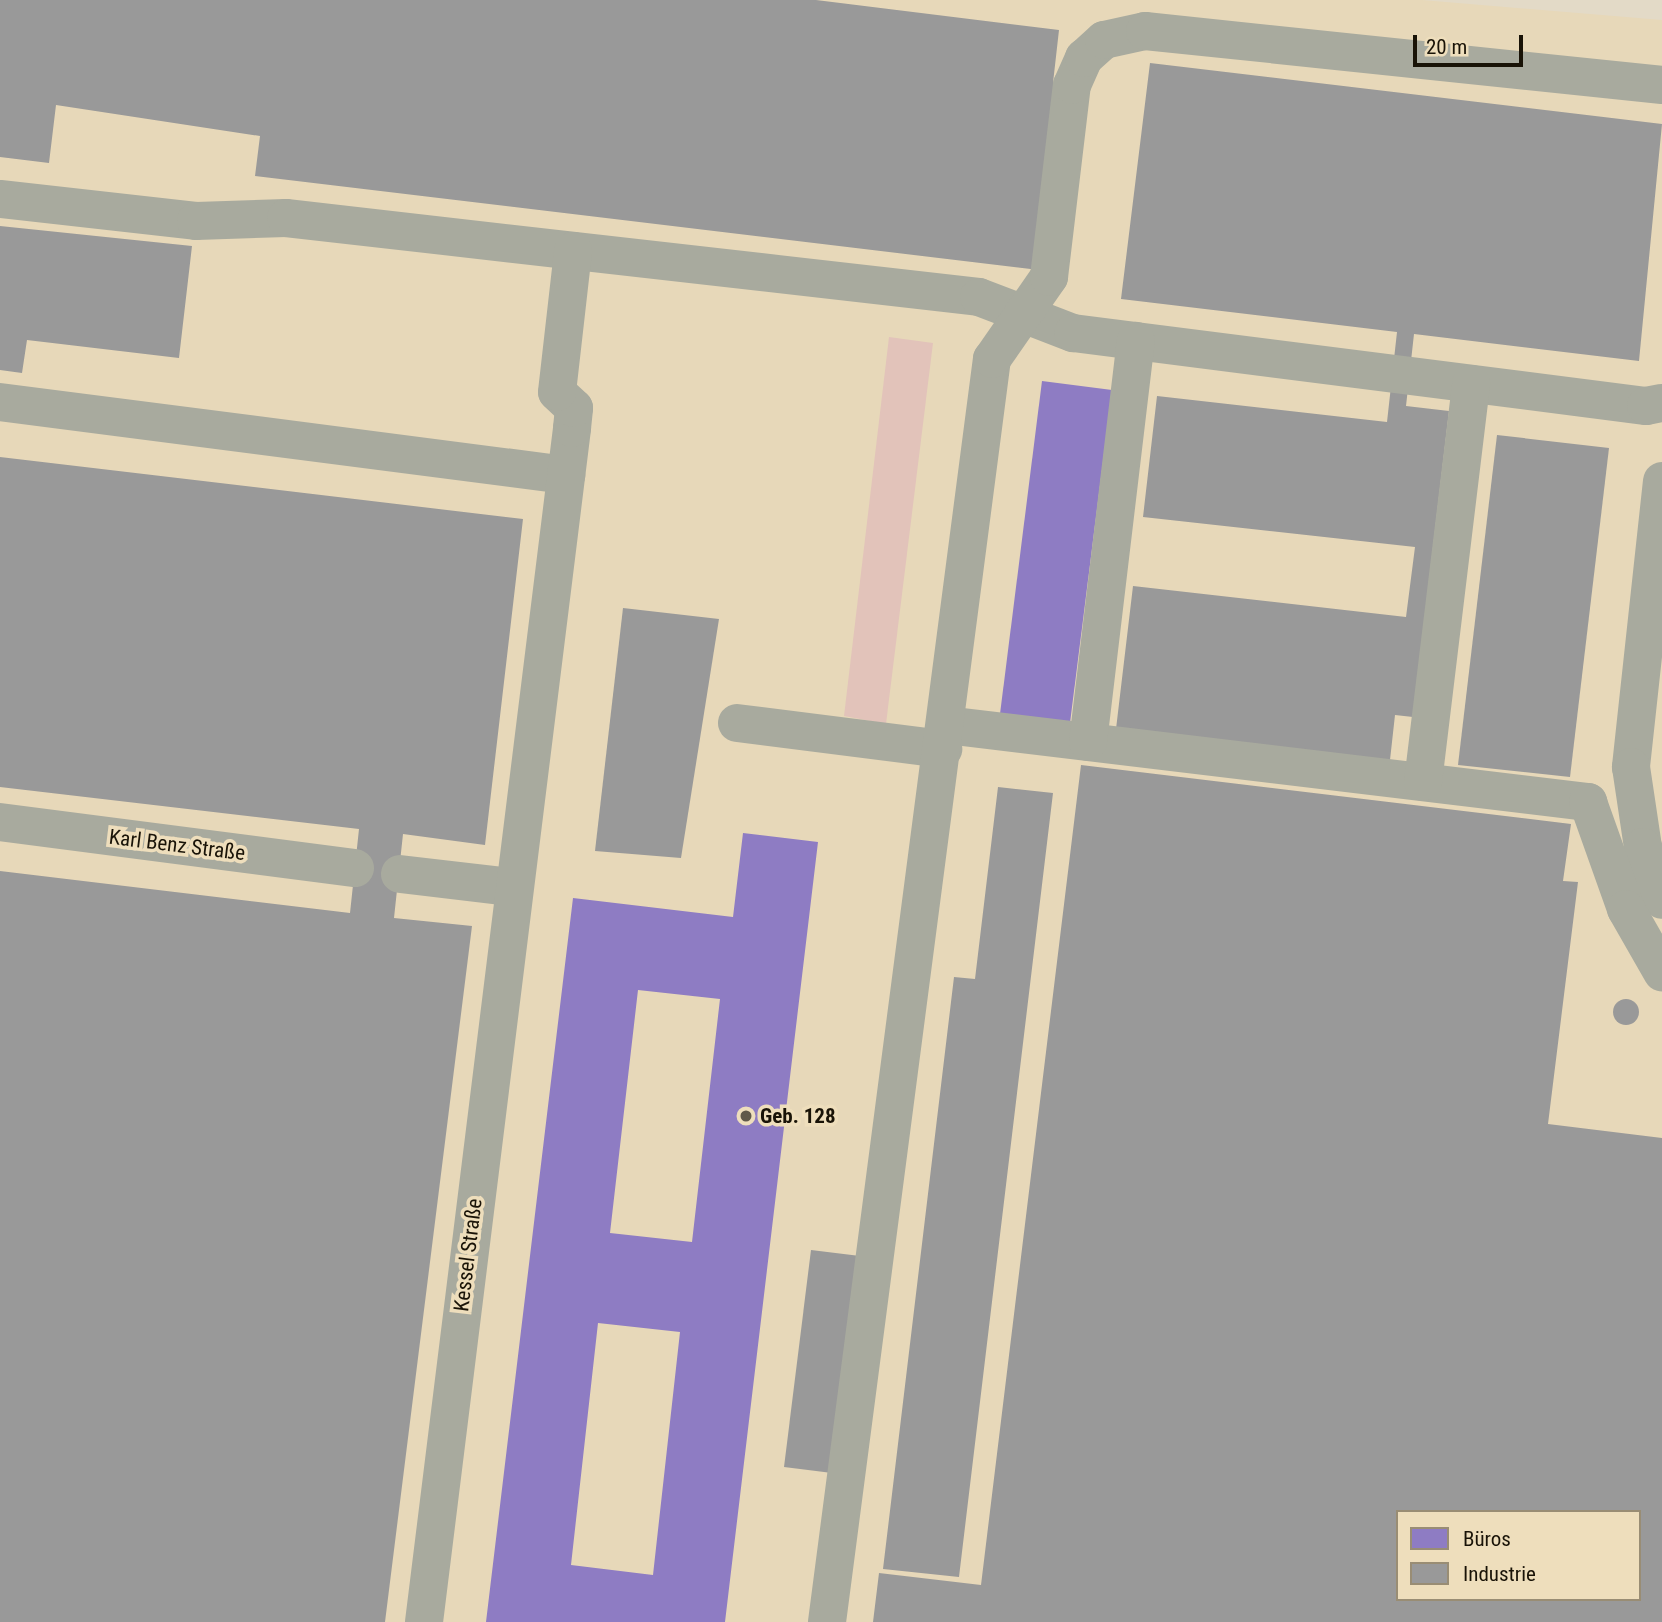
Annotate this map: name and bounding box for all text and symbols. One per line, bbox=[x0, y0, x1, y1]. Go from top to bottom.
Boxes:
scale bar bbox=[1417, 21, 1527, 65]
text: 20 m bbox=[1426, 35, 1467, 59]
street label: Karl Benz Straße bbox=[107, 824, 247, 866]
place label: Geb. 128 bbox=[760, 1103, 836, 1129]
marker: Geb. 128 bbox=[738, 1108, 754, 1124]
street label: Kessel Straße bbox=[449, 1197, 487, 1313]
legend bbox=[1396, 1510, 1641, 1601]
text: Büros bbox=[1463, 1527, 1511, 1551]
text: Industrie bbox=[1463, 1562, 1536, 1586]

